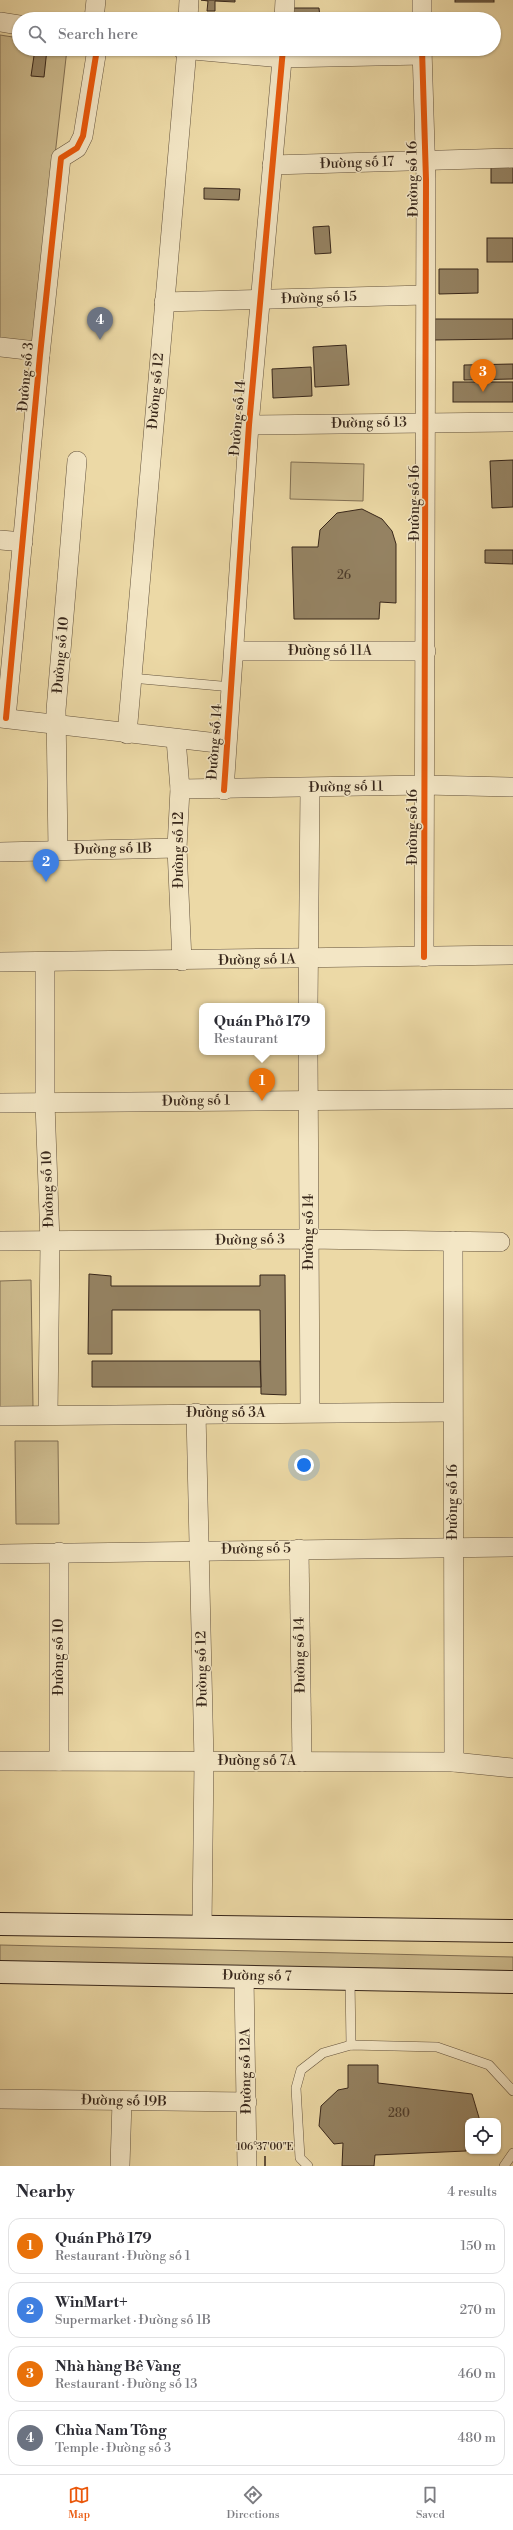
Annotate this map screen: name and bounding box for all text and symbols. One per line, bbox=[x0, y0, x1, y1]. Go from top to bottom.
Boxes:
search box bbox=[12, 12, 501, 56]
icon: search bbox=[26, 23, 48, 45]
text: Search here bbox=[58, 25, 138, 44]
street label: Đường số 16 bbox=[403, 140, 423, 217]
street label: Đường số 17 bbox=[319, 153, 395, 173]
street label: Đường số 15 bbox=[281, 288, 357, 308]
pin: 4 bbox=[87, 307, 113, 340]
street label: Đường số 3 bbox=[14, 341, 38, 413]
street label: Đường số 12 bbox=[144, 352, 168, 430]
pin: 3 bbox=[470, 359, 496, 392]
street label: Đường số 14 bbox=[226, 379, 250, 457]
street label: Đường số 13 bbox=[331, 413, 407, 433]
street label: Đường số 16 bbox=[406, 464, 424, 541]
house number: 26 bbox=[337, 568, 351, 583]
street label: Đường số 10 bbox=[49, 616, 73, 694]
street label: Đường số 11A bbox=[288, 642, 372, 660]
street label: Đường số 14 bbox=[203, 704, 227, 780]
street label: Đường số 11 bbox=[309, 777, 383, 797]
street label: Đường số 16 bbox=[404, 788, 422, 865]
street label: Đường số 12 bbox=[170, 812, 188, 888]
street label: Đường số 1B bbox=[74, 839, 152, 859]
pin: 2 bbox=[33, 849, 59, 882]
street label: Đường số 1A bbox=[218, 950, 296, 970]
popup bbox=[199, 1003, 325, 1055]
text: Quán Phở 179 bbox=[214, 1012, 310, 1031]
text: Restaurant bbox=[214, 1031, 278, 1047]
pin: 1 bbox=[249, 1068, 275, 1101]
street label: Đường số 1 bbox=[162, 1091, 230, 1111]
street label: Đường số 10 bbox=[38, 1150, 58, 1228]
street label: Đường số 14 bbox=[300, 1194, 318, 1270]
street label: Đường số 3 bbox=[215, 1230, 285, 1250]
street label: Đường số 3A bbox=[186, 1404, 266, 1422]
your location bbox=[294, 1455, 314, 1475]
street label: Đường số 16 bbox=[444, 1463, 462, 1540]
street label: Đường số 5 bbox=[221, 1539, 291, 1559]
street label: Đường số 14 bbox=[290, 1617, 310, 1693]
street label: Đường số 10 bbox=[50, 1619, 68, 1695]
street label: Đường số 12 bbox=[192, 1631, 212, 1707]
street label: Đường số 7A bbox=[218, 1752, 297, 1770]
street label: Đường số 7 bbox=[222, 1966, 292, 1986]
street label: Đường số 12A bbox=[236, 2027, 256, 2114]
street label: Đường số 19B bbox=[81, 2091, 167, 2111]
house number: 280 bbox=[388, 2106, 410, 2121]
map controls bbox=[465, 2118, 501, 2154]
button: locate bbox=[465, 2118, 501, 2154]
text: 106°37'00"E bbox=[236, 2141, 294, 2153]
text: Nearby bbox=[16, 2181, 75, 2203]
text: 4 results bbox=[447, 2184, 497, 2200]
text: Quán Phở 179 bbox=[55, 2229, 152, 2248]
text: 1 bbox=[27, 2238, 33, 2254]
text: 150 m bbox=[461, 2238, 496, 2254]
text: Restaurant · Đường số 1 bbox=[55, 2248, 190, 2264]
text: WinMart+ bbox=[55, 2293, 128, 2312]
text: 2 bbox=[26, 2302, 34, 2318]
text: 270 m bbox=[460, 2302, 496, 2318]
text: Supermarket · Đường số 1B bbox=[55, 2312, 211, 2328]
text: Nhà hàng Bê Vàng bbox=[55, 2357, 181, 2376]
text: 3 bbox=[26, 2366, 34, 2382]
text: 460 m bbox=[458, 2366, 496, 2382]
text: Restaurant · Đường số 13 bbox=[55, 2376, 197, 2392]
text: Chùa Nam Tông bbox=[55, 2421, 166, 2440]
text: 4 bbox=[26, 2430, 34, 2446]
text: 480 m bbox=[458, 2430, 496, 2446]
text: Temple · Đường số 3 bbox=[55, 2440, 171, 2456]
tab: Map bbox=[68, 2484, 90, 2522]
tab: Directions bbox=[227, 2484, 280, 2522]
tab: Saved bbox=[416, 2484, 445, 2522]

